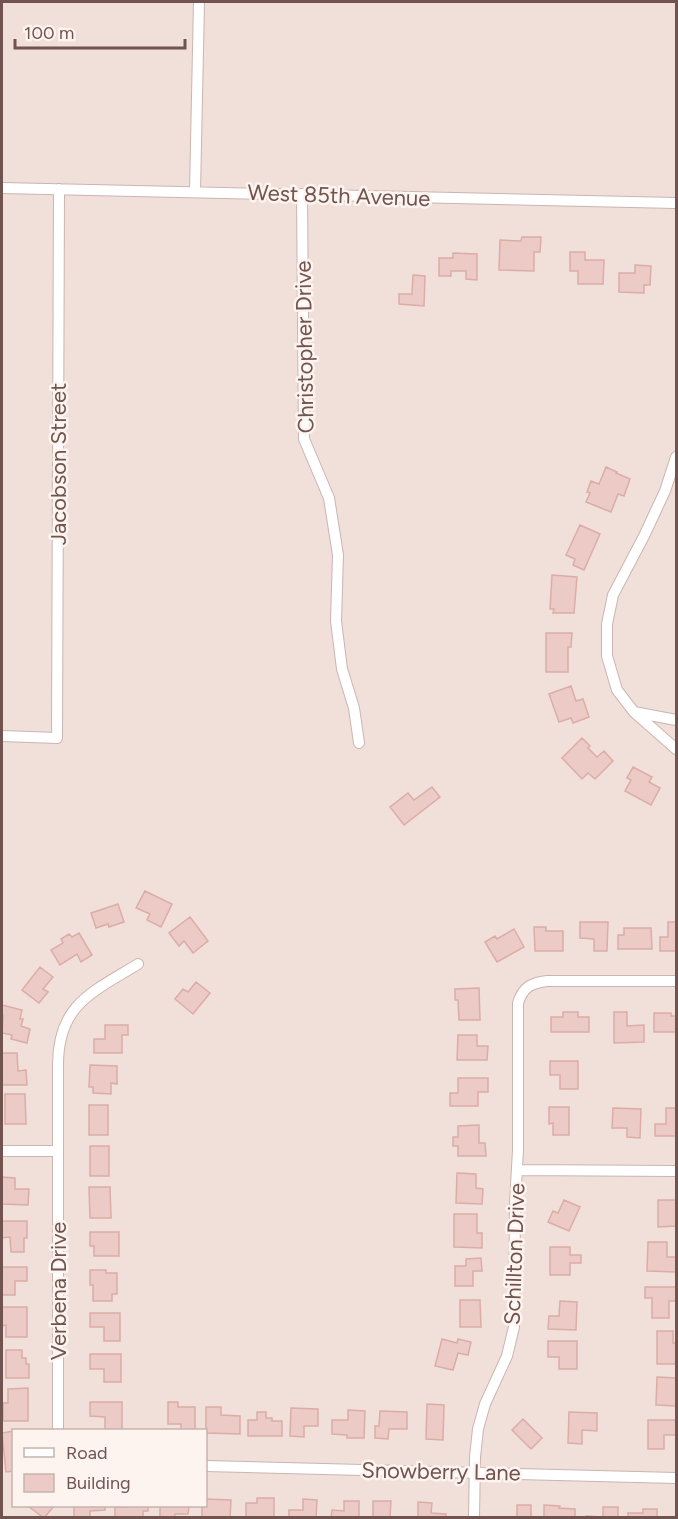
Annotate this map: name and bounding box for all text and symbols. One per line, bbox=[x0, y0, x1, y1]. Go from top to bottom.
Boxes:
scale bar bbox=[15, 12, 184, 50]
text: 100 m bbox=[24, 22, 74, 44]
street label: West 85th Avenue bbox=[247, 179, 431, 212]
street label: Christopher Drive bbox=[289, 260, 320, 434]
street label: Jacobson Street bbox=[45, 383, 72, 545]
street label: Schillton Drive bbox=[499, 1183, 530, 1325]
street label: Verbena Drive bbox=[45, 1222, 72, 1360]
legend bbox=[12, 1429, 207, 1507]
text: Road bbox=[66, 1442, 107, 1464]
street label: Snowberry Lane bbox=[361, 1457, 521, 1486]
text: Building bbox=[66, 1472, 131, 1494]

